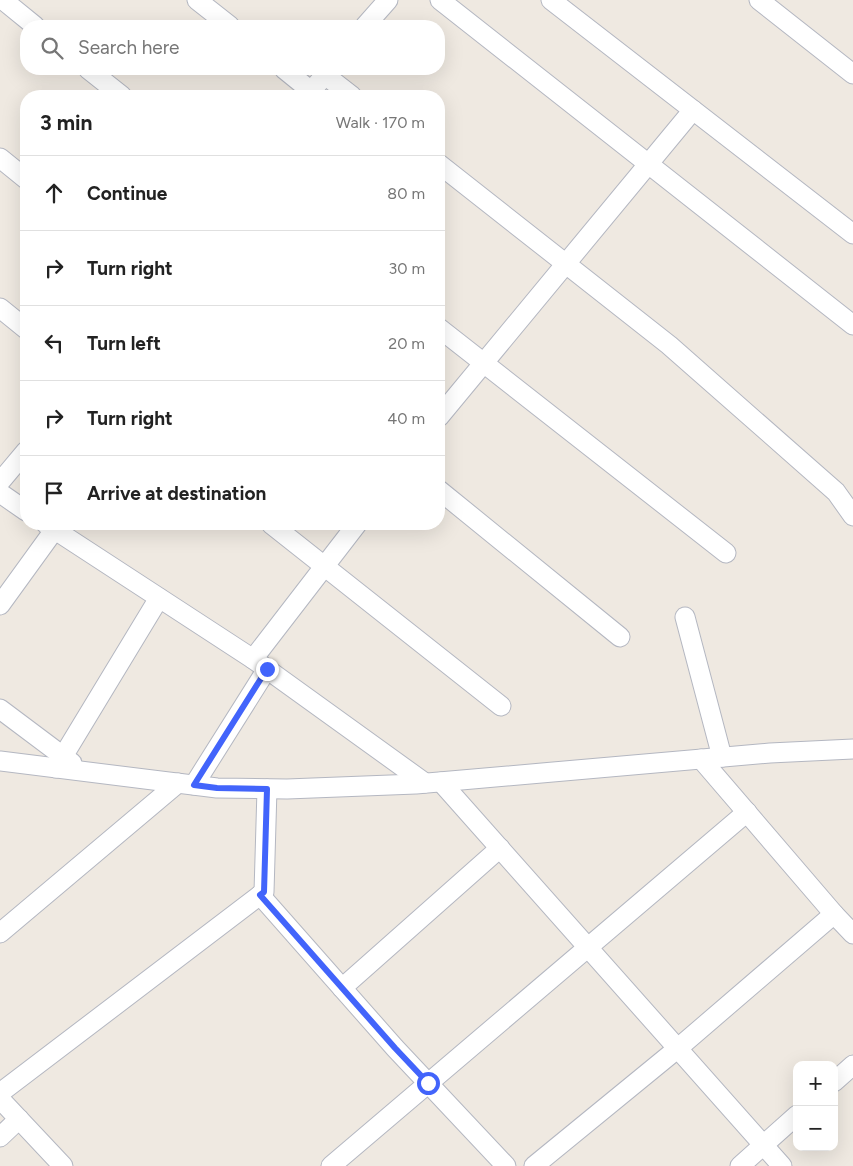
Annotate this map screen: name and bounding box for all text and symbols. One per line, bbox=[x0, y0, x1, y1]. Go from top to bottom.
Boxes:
search box bbox=[20, 20, 445, 75]
icon: search bbox=[38, 34, 66, 62]
text: Search here bbox=[78, 36, 180, 59]
text: 3 min bbox=[40, 110, 92, 135]
text: Walk · 170 m bbox=[336, 113, 425, 132]
icon: ahead bbox=[40, 179, 68, 207]
text: Continue bbox=[87, 182, 167, 205]
text: 80 m bbox=[387, 184, 425, 203]
icon: right bbox=[40, 254, 68, 282]
text: Turn right bbox=[87, 257, 173, 280]
text: 30 m bbox=[388, 259, 425, 278]
icon: left bbox=[40, 329, 68, 357]
text: Turn left bbox=[87, 332, 161, 355]
text: 20 m bbox=[388, 334, 425, 353]
icon: right bbox=[40, 404, 68, 432]
text: Turn right bbox=[87, 407, 173, 430]
text: 40 m bbox=[387, 409, 425, 428]
icon: arrive bbox=[40, 479, 68, 507]
text: Arrive at destination bbox=[87, 482, 266, 505]
route end bbox=[256, 658, 279, 681]
map controls bbox=[793, 1061, 838, 1151]
button: + bbox=[793, 1061, 838, 1106]
route start bbox=[417, 1072, 440, 1095]
button: − bbox=[793, 1106, 838, 1151]

